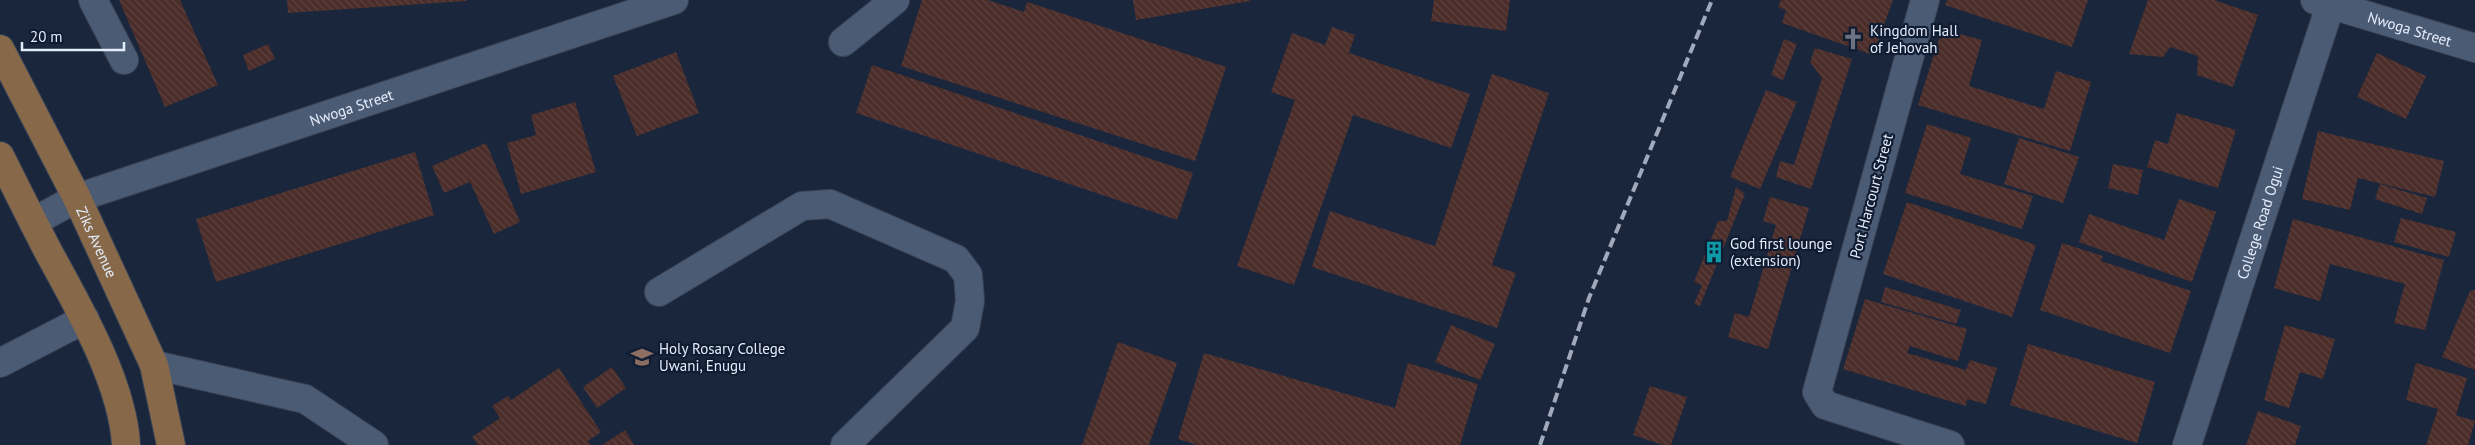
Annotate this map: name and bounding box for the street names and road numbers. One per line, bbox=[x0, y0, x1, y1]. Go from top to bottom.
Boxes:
street label: Nwoga Street bbox=[2365, 7, 2454, 50]
street label: Nwoga Street bbox=[307, 84, 395, 130]
street label: Port Harcourt Street bbox=[1845, 131, 1897, 261]
street label: College Road Ogui bbox=[2232, 163, 2287, 282]
street label: Ziks Avenue bbox=[73, 203, 122, 280]

